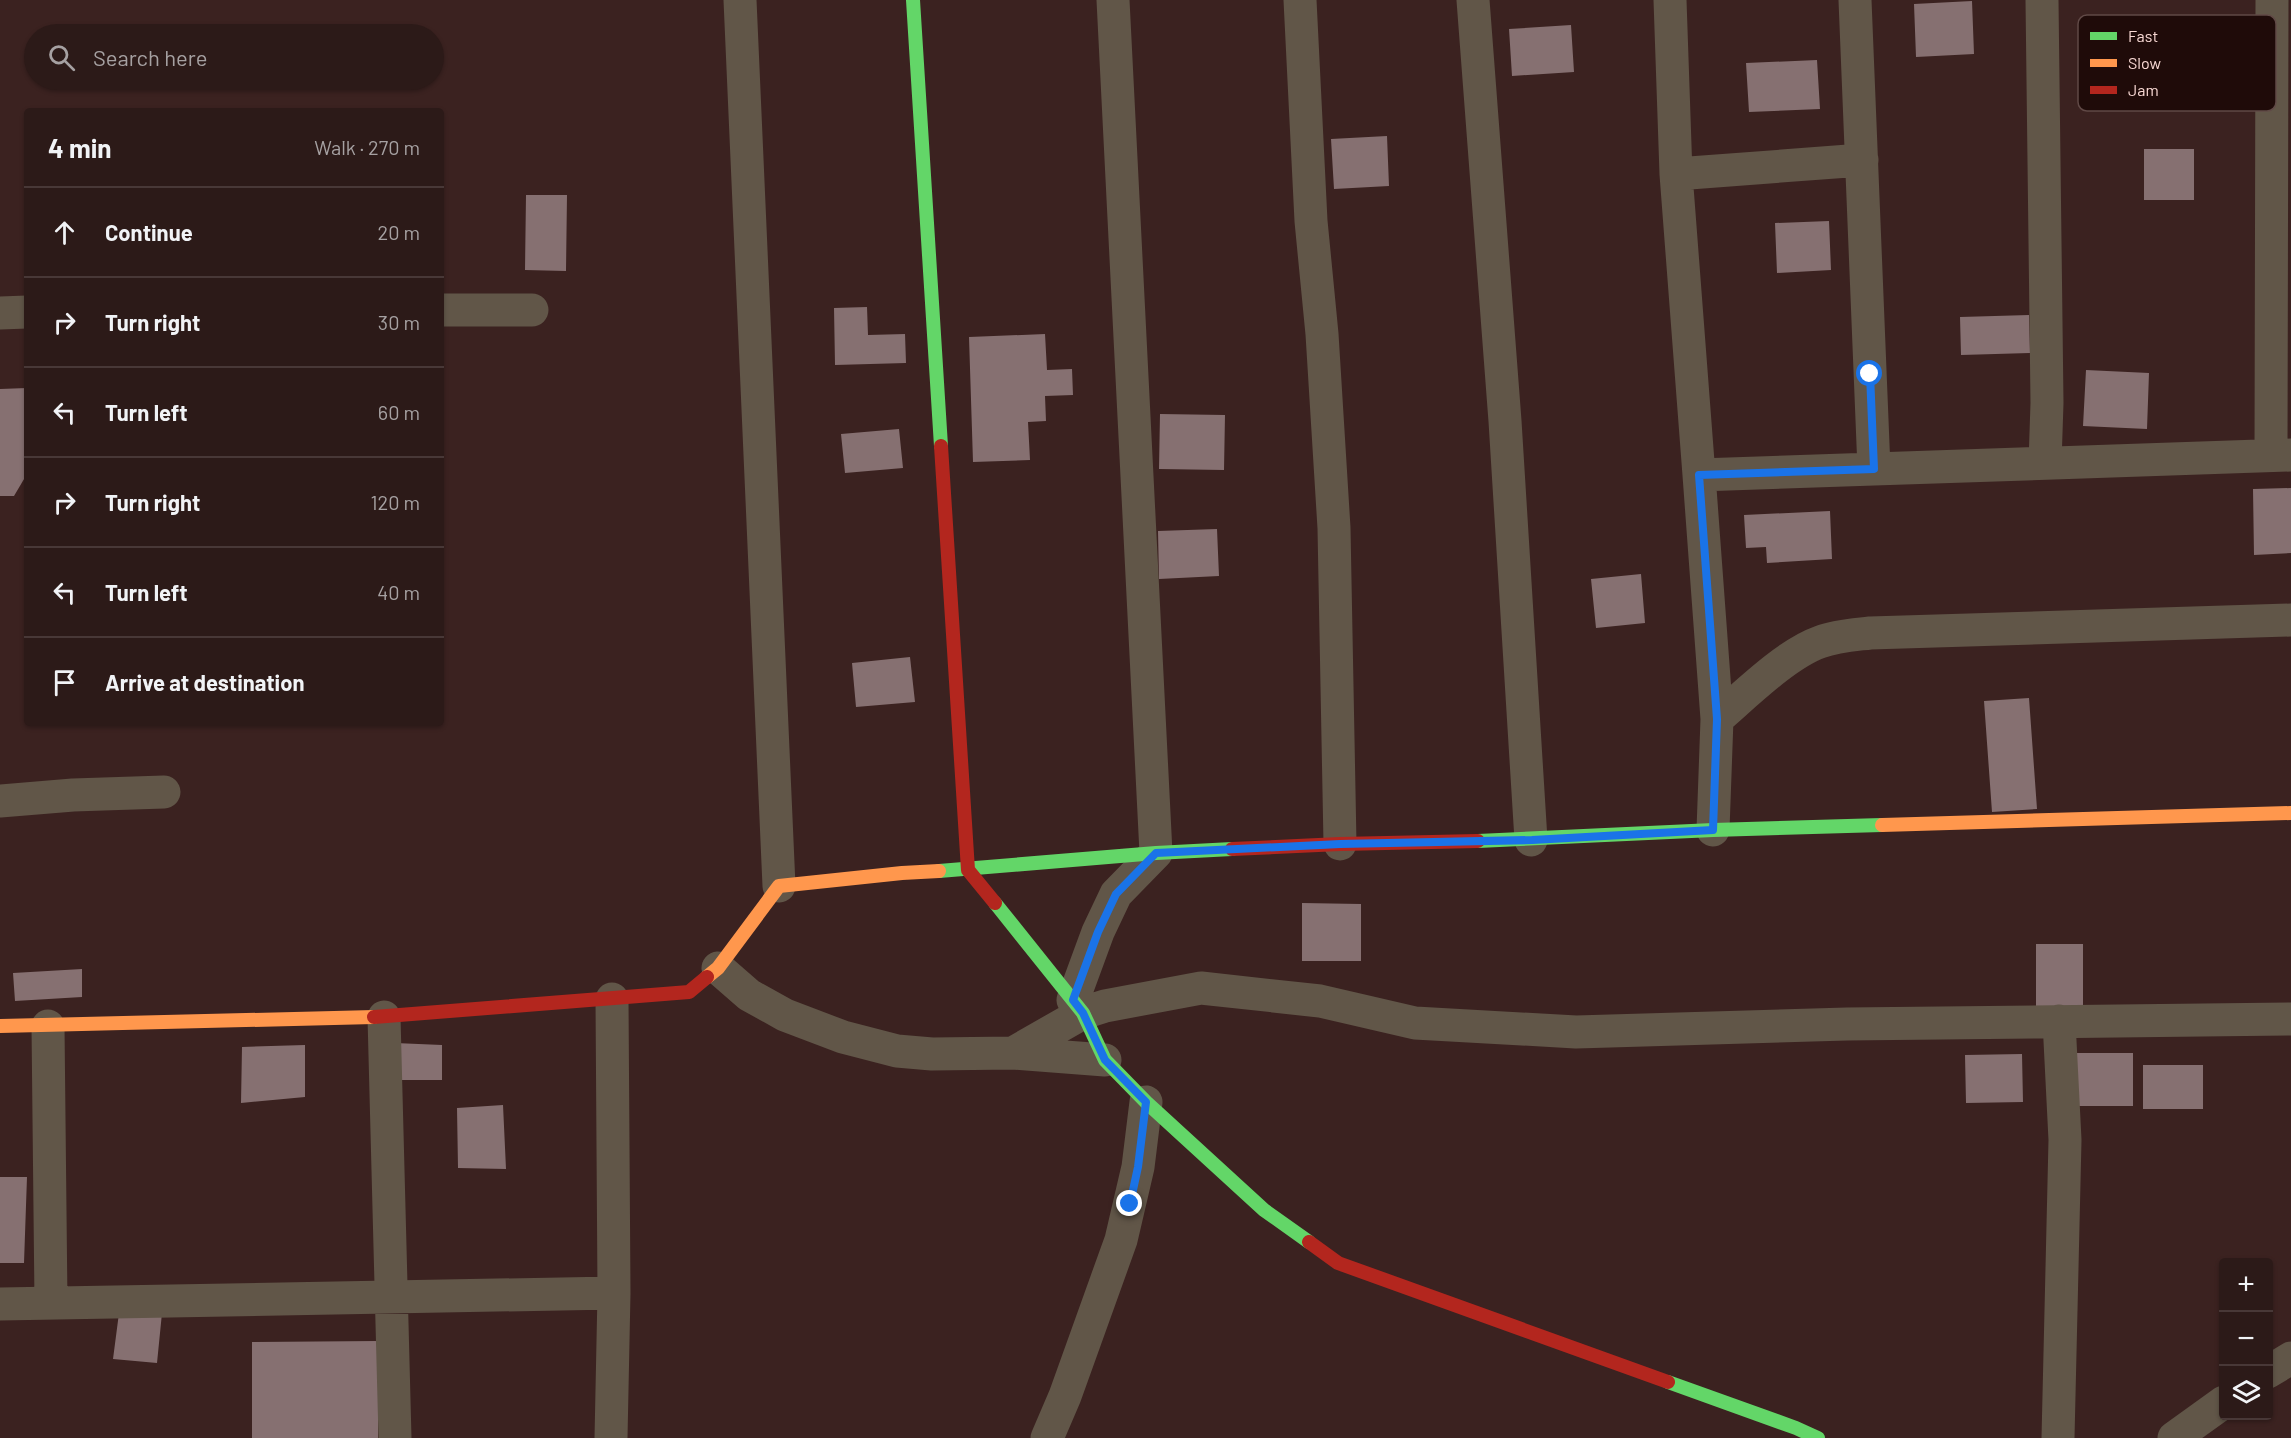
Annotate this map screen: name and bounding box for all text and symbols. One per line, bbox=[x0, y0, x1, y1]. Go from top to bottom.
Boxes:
legend bbox=[2078, 15, 2276, 111]
search box bbox=[24, 24, 444, 90]
text: Fast bbox=[2128, 26, 2158, 45]
icon: search bbox=[45, 41, 78, 74]
text: Search here bbox=[93, 44, 207, 70]
text: Slow bbox=[2128, 53, 2161, 72]
text: Jam bbox=[2128, 80, 2159, 99]
text: 4 min bbox=[48, 132, 112, 163]
text: Walk · 270 m bbox=[314, 135, 420, 159]
icon: ahead bbox=[48, 216, 81, 249]
text: Continue bbox=[105, 219, 193, 245]
text: 20 m bbox=[377, 220, 420, 244]
icon: right bbox=[48, 306, 81, 339]
text: Turn right bbox=[105, 309, 200, 335]
text: 30 m bbox=[378, 310, 420, 334]
route start bbox=[1856, 360, 1882, 386]
icon: left bbox=[48, 396, 81, 429]
text: Turn left bbox=[105, 399, 188, 425]
text: 60 m bbox=[378, 400, 420, 424]
icon: right bbox=[48, 486, 81, 519]
text: Turn right bbox=[105, 489, 200, 515]
text: 120 m bbox=[370, 490, 420, 514]
icon: left bbox=[48, 576, 81, 609]
text: Turn left bbox=[105, 579, 188, 605]
text: 40 m bbox=[377, 580, 420, 604]
icon: arrive bbox=[48, 666, 81, 699]
text: Arrive at destination bbox=[105, 669, 304, 695]
route end bbox=[1116, 1190, 1142, 1216]
map controls bbox=[2219, 1258, 2273, 1420]
button: + bbox=[2219, 1258, 2273, 1312]
button: − bbox=[2219, 1312, 2273, 1366]
button: layers bbox=[2219, 1366, 2273, 1420]

